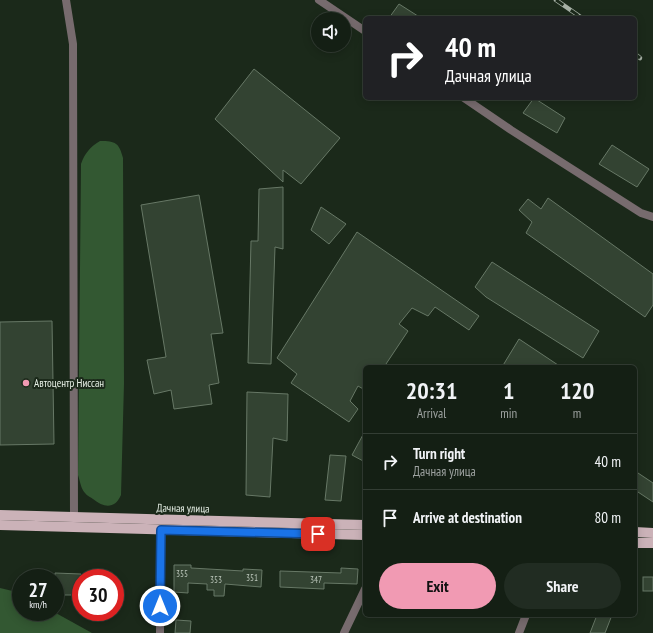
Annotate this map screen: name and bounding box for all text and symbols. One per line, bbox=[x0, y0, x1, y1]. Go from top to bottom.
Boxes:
map controls bbox=[311, 12, 351, 52]
button: sound bbox=[311, 12, 351, 52]
text: 40 m bbox=[445, 28, 496, 65]
icon: right bbox=[379, 32, 431, 84]
text: Дачная улица bbox=[445, 64, 532, 87]
text: 20:31 bbox=[406, 375, 458, 406]
text: 1 bbox=[503, 375, 514, 406]
text: 120 bbox=[560, 375, 594, 406]
place label: Автоцентр Ниссан bbox=[34, 376, 104, 390]
marker: Автоцентр Ниссан bbox=[21, 378, 31, 388]
text: Arrival bbox=[417, 405, 446, 422]
text: min bbox=[500, 405, 517, 422]
text: m bbox=[573, 405, 581, 422]
text: Turn right bbox=[413, 444, 465, 463]
icon: right bbox=[379, 451, 401, 473]
text: 40 m bbox=[595, 452, 621, 471]
text: Дачная улица bbox=[413, 463, 476, 480]
street label: Дачная улица bbox=[156, 501, 210, 515]
icon: arrive bbox=[379, 507, 401, 529]
text: Arrive at destination bbox=[413, 508, 522, 527]
text: 80 m bbox=[595, 508, 621, 527]
pin bbox=[301, 517, 335, 551]
icon: arrive bbox=[307, 523, 329, 545]
button: Exit bbox=[379, 563, 496, 609]
button: Share bbox=[504, 563, 621, 609]
house number: 355 bbox=[176, 568, 188, 579]
speed limit sign: 30 bbox=[72, 569, 124, 621]
house number: 351 bbox=[246, 572, 258, 583]
house number: 353 bbox=[210, 574, 222, 585]
house number: 347 bbox=[310, 574, 322, 585]
text: 27 bbox=[28, 577, 48, 603]
position arrow bbox=[139, 585, 181, 627]
text: km/h bbox=[29, 598, 47, 611]

